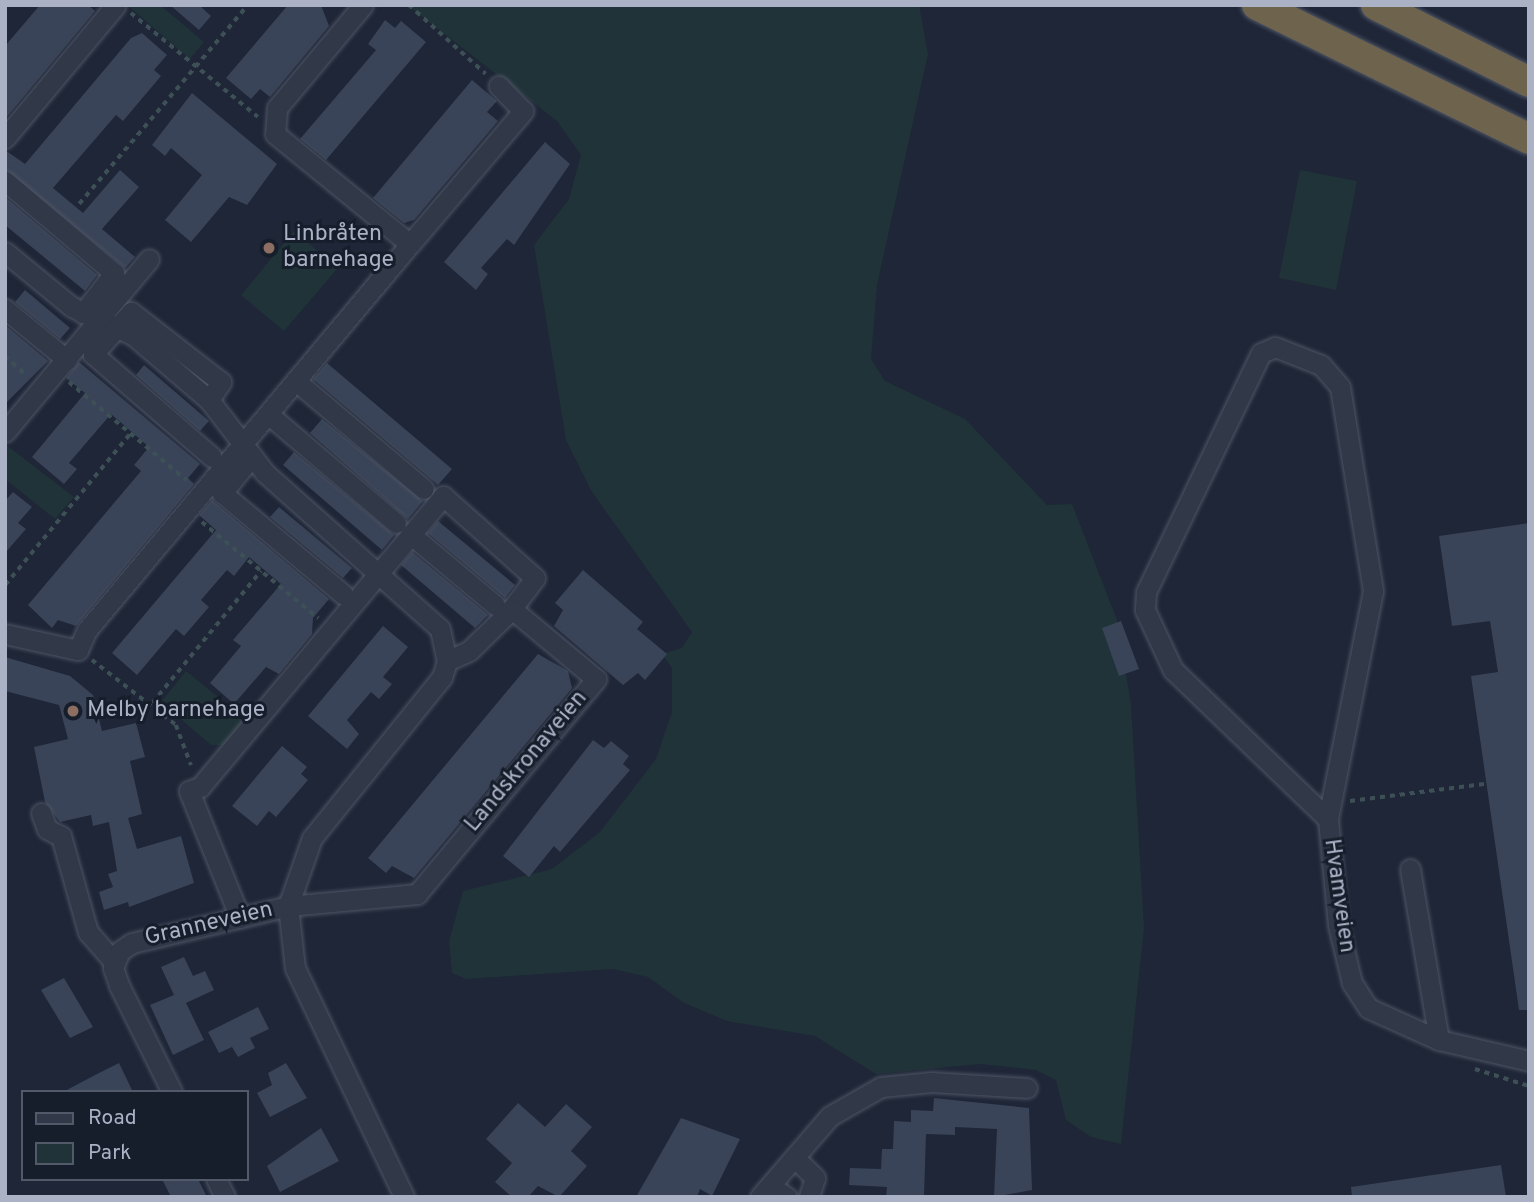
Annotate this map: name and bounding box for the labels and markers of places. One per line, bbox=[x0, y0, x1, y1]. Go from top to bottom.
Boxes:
place label: Linbråten barnehage bbox=[283, 221, 394, 275]
marker: Linbråten barnehage bbox=[261, 240, 277, 256]
place label: Melby barnehage bbox=[87, 697, 265, 725]
marker: Melby barnehage bbox=[65, 703, 81, 719]

